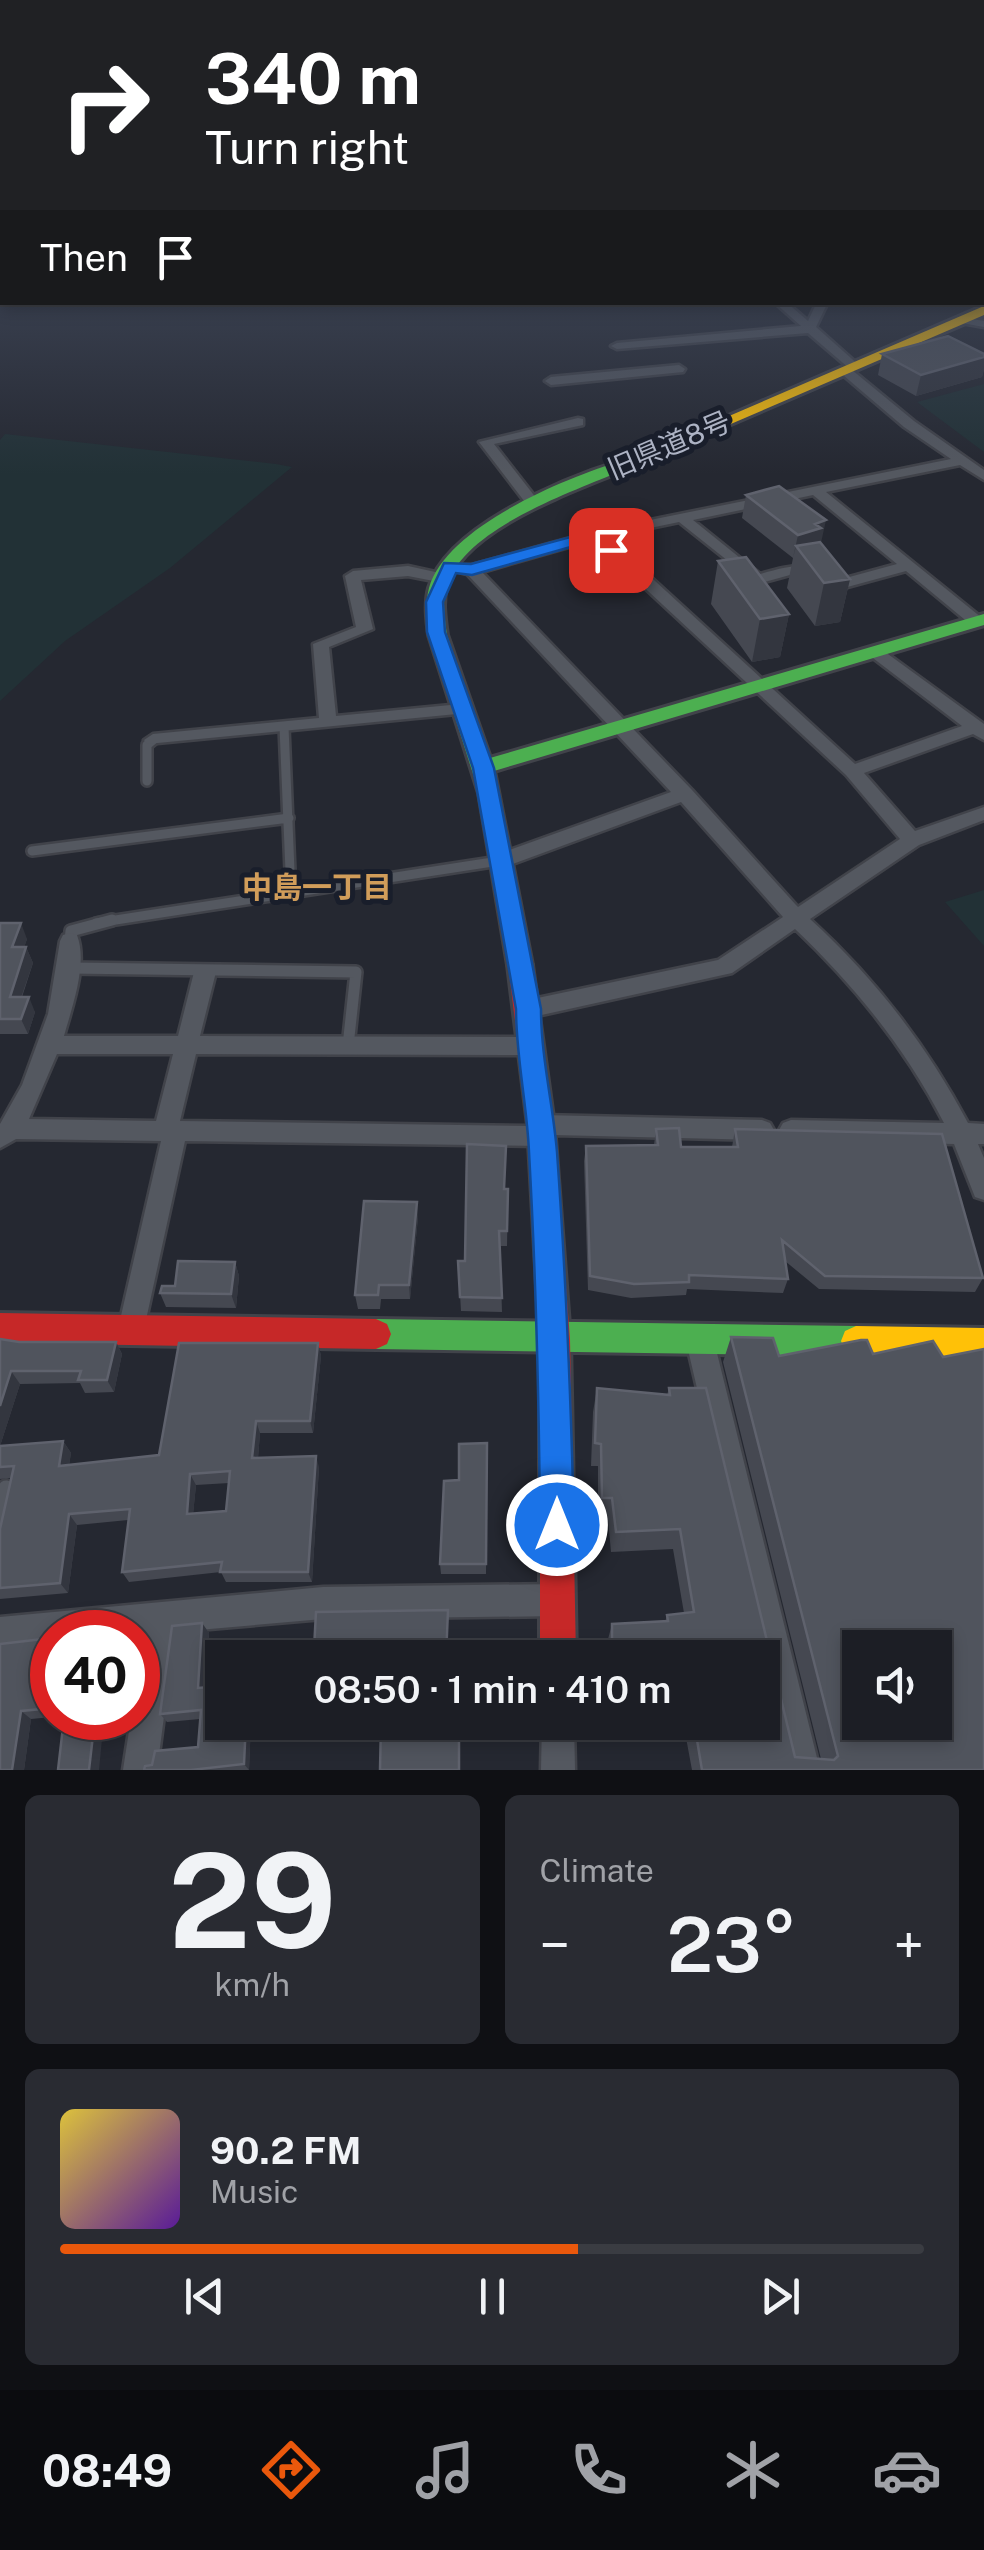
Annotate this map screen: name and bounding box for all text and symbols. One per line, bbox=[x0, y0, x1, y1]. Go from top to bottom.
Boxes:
text: 340 m bbox=[205, 37, 421, 120]
icon: right bbox=[40, 40, 170, 170]
text: Turn right bbox=[205, 121, 409, 174]
icon: arrive bbox=[148, 230, 203, 285]
text: Then bbox=[40, 235, 128, 280]
street label: 旧県道8号 bbox=[602, 404, 735, 485]
pin bbox=[569, 508, 654, 593]
icon: arrive bbox=[584, 523, 639, 578]
district label: 中島一丁目 bbox=[242, 869, 392, 905]
position arrow bbox=[505, 1473, 609, 1577]
speed limit sign: 40 bbox=[30, 1610, 160, 1740]
map controls bbox=[842, 1630, 952, 1740]
button: sound bbox=[842, 1630, 952, 1740]
text: 08:50 · 1 min · 410 m bbox=[313, 1667, 672, 1712]
text: 29 bbox=[168, 1825, 336, 1977]
text: Climate bbox=[540, 1852, 654, 1889]
text: 23° bbox=[667, 1901, 797, 1989]
text: − bbox=[540, 1913, 570, 1977]
text: + bbox=[893, 1913, 924, 1977]
text: km/h bbox=[215, 1966, 290, 2003]
text: 90.2 FM bbox=[210, 2128, 361, 2173]
text: Music bbox=[210, 2173, 298, 2210]
icon: previous bbox=[177, 2269, 232, 2324]
icon: pause bbox=[465, 2269, 520, 2324]
icon: next bbox=[753, 2269, 808, 2324]
icon: directions bbox=[256, 2435, 326, 2505]
icon: music bbox=[410, 2435, 480, 2505]
icon: phone bbox=[564, 2435, 634, 2505]
icon: climate bbox=[718, 2435, 788, 2505]
icon: car bbox=[872, 2435, 942, 2505]
text: 08:49 bbox=[42, 2444, 172, 2497]

